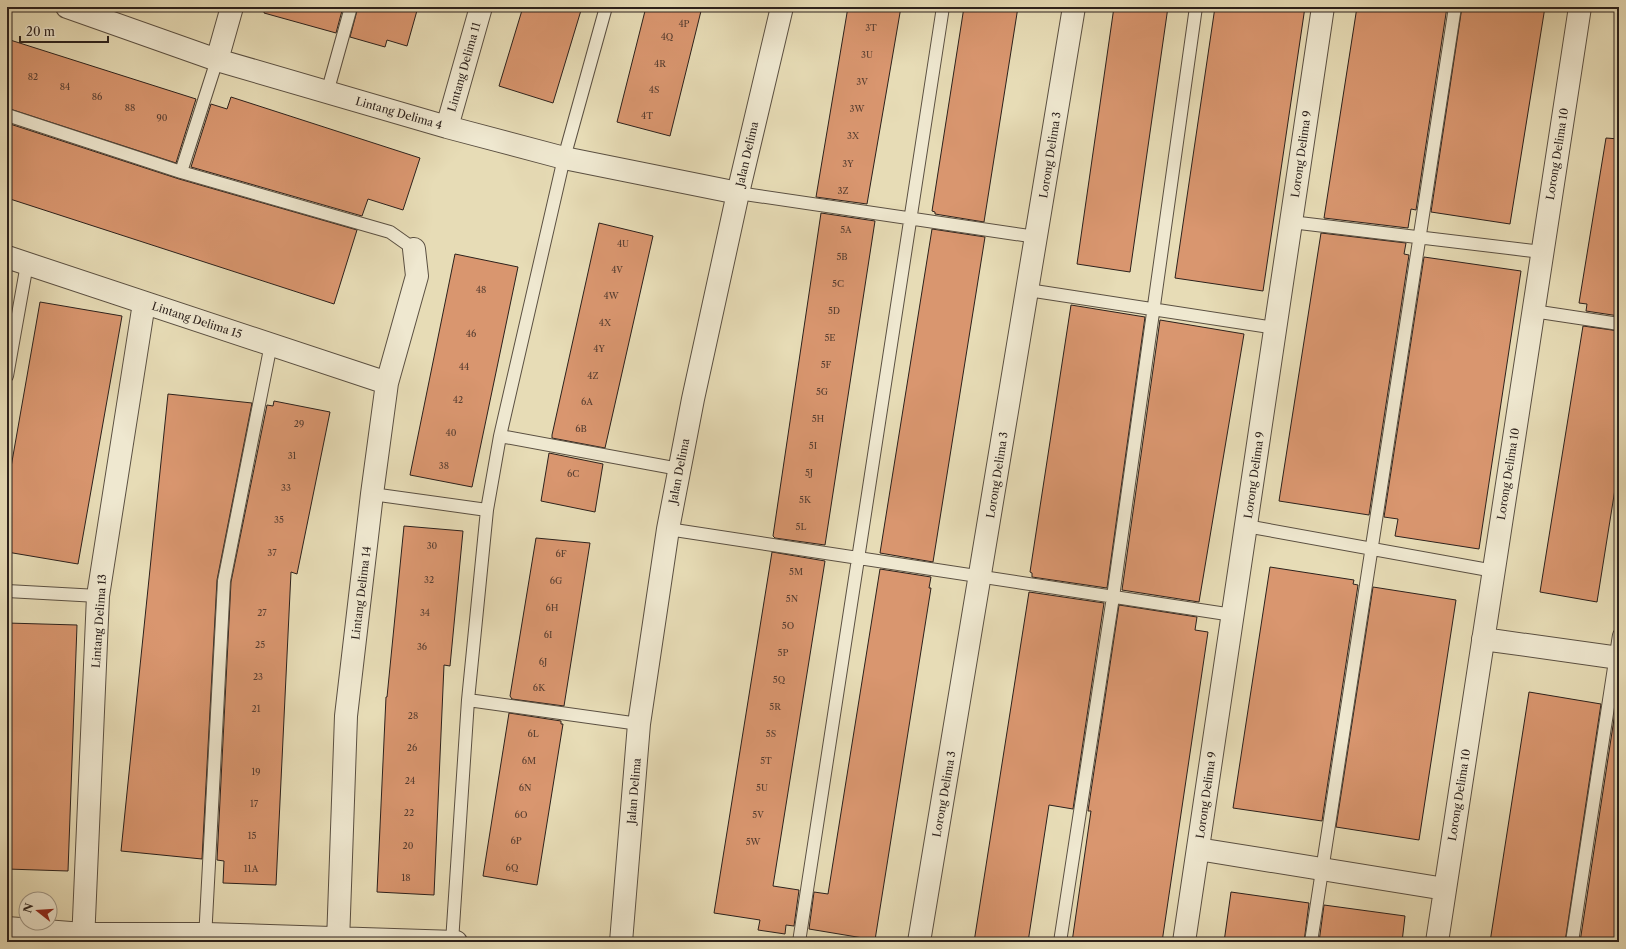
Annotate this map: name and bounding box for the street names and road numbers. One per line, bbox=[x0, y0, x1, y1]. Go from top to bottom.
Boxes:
street label: Lintang Delima 11 bbox=[445, 20, 484, 113]
street label: Lintang Delima 4 bbox=[354, 94, 444, 132]
street label: Lorong Delima 10 bbox=[1543, 107, 1571, 201]
street label: Lorong Delima 9 bbox=[1288, 110, 1314, 198]
street label: Lorong Delima 3 bbox=[1036, 111, 1064, 199]
street label: Jalan Delima bbox=[732, 120, 761, 190]
street label: Lintang Delima 15 bbox=[150, 299, 244, 341]
street label: Lorong Delima 10 bbox=[1494, 427, 1522, 521]
street label: Lorong Delima 3 bbox=[983, 431, 1011, 519]
street label: Lorong Delima 9 bbox=[1241, 431, 1267, 519]
street label: Jalan Delima bbox=[665, 437, 692, 507]
street label: Lintang Delima 14 bbox=[348, 545, 374, 641]
street label: Lintang Delima 13 bbox=[89, 574, 109, 668]
street label: Lorong Delima 10 bbox=[1445, 748, 1473, 842]
street label: Lorong Delima 3 bbox=[930, 750, 958, 838]
street label: Lorong Delima 9 bbox=[1193, 751, 1219, 839]
street label: Jalan Delima bbox=[624, 757, 644, 827]

